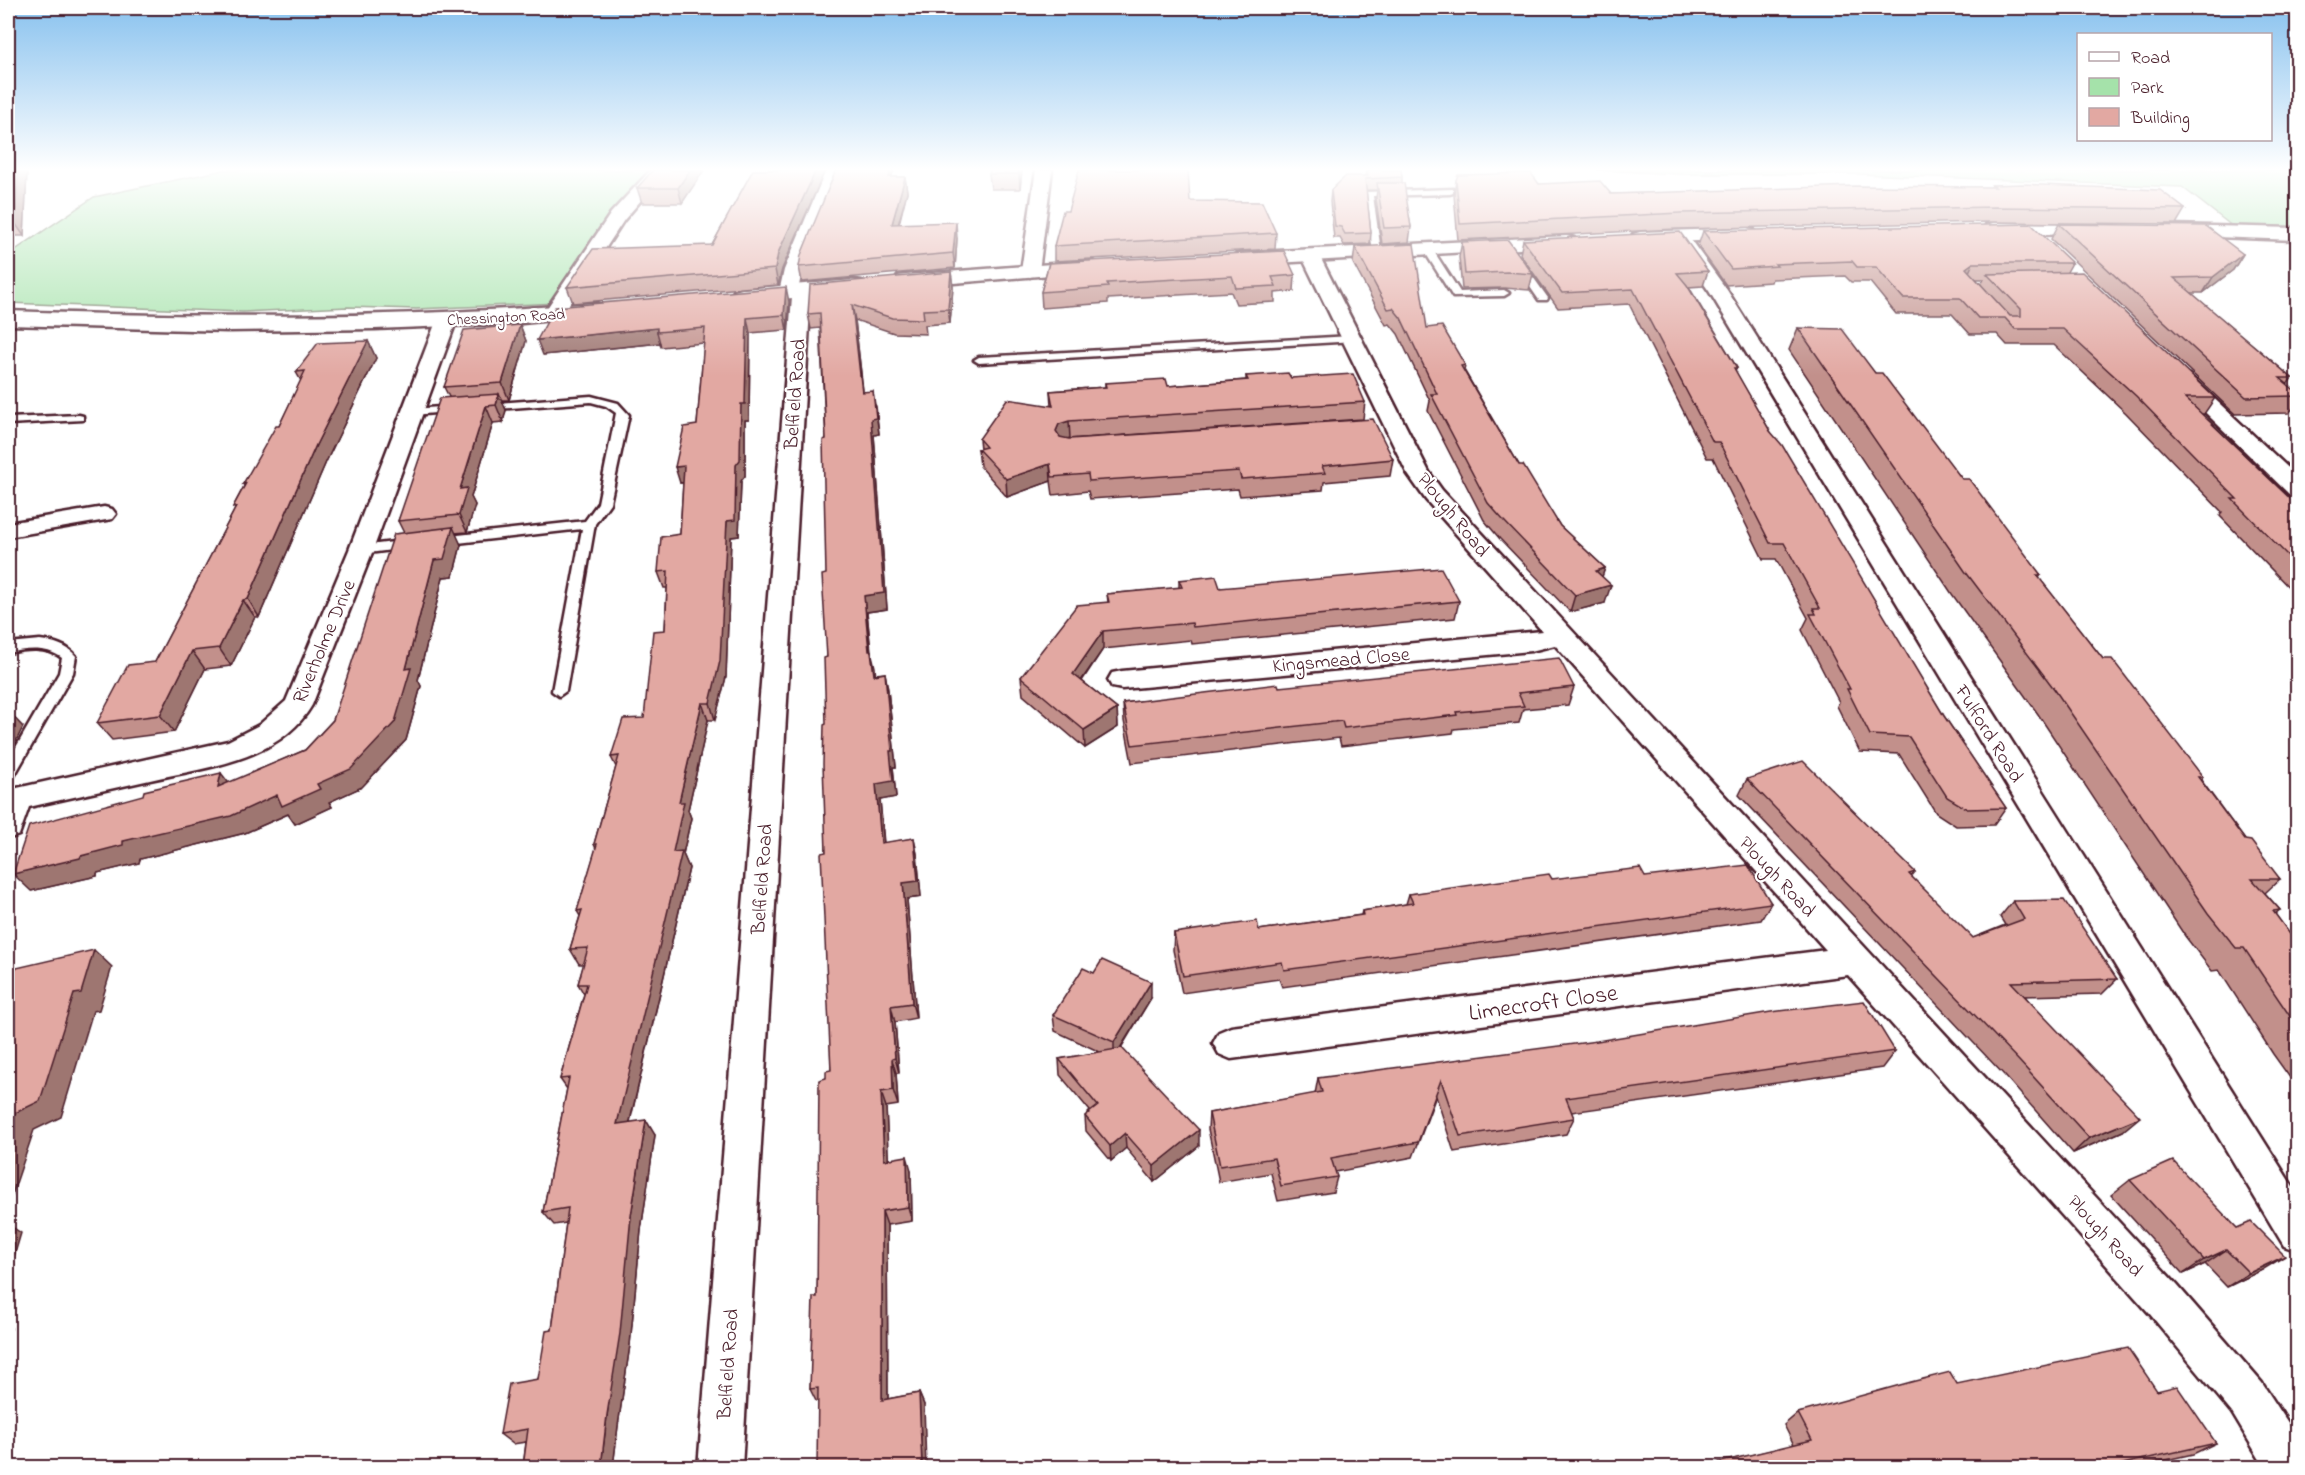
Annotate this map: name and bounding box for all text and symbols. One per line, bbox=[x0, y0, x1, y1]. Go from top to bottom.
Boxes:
legend bbox=[2077, 33, 2272, 141]
text: Road bbox=[2131, 46, 2170, 72]
text: Park bbox=[2131, 76, 2164, 102]
text: Building bbox=[2130, 106, 2190, 133]
street label: Chessington Road bbox=[446, 303, 566, 333]
street label: Belfield Road bbox=[778, 338, 815, 451]
street label: Plough Road bbox=[1408, 467, 1495, 565]
street label: Riverholme Drive bbox=[286, 576, 364, 708]
street label: Kingsmead Close bbox=[1271, 641, 1411, 683]
street label: Fulford Road bbox=[1946, 679, 2030, 789]
street label: Belfield Road bbox=[745, 823, 782, 936]
street label: Plough Road bbox=[1730, 831, 1821, 925]
street label: Limecroft Close bbox=[1467, 977, 1620, 1032]
street label: Plough Road bbox=[2059, 1189, 2149, 1285]
street label: Belfield Road bbox=[711, 1308, 748, 1421]

